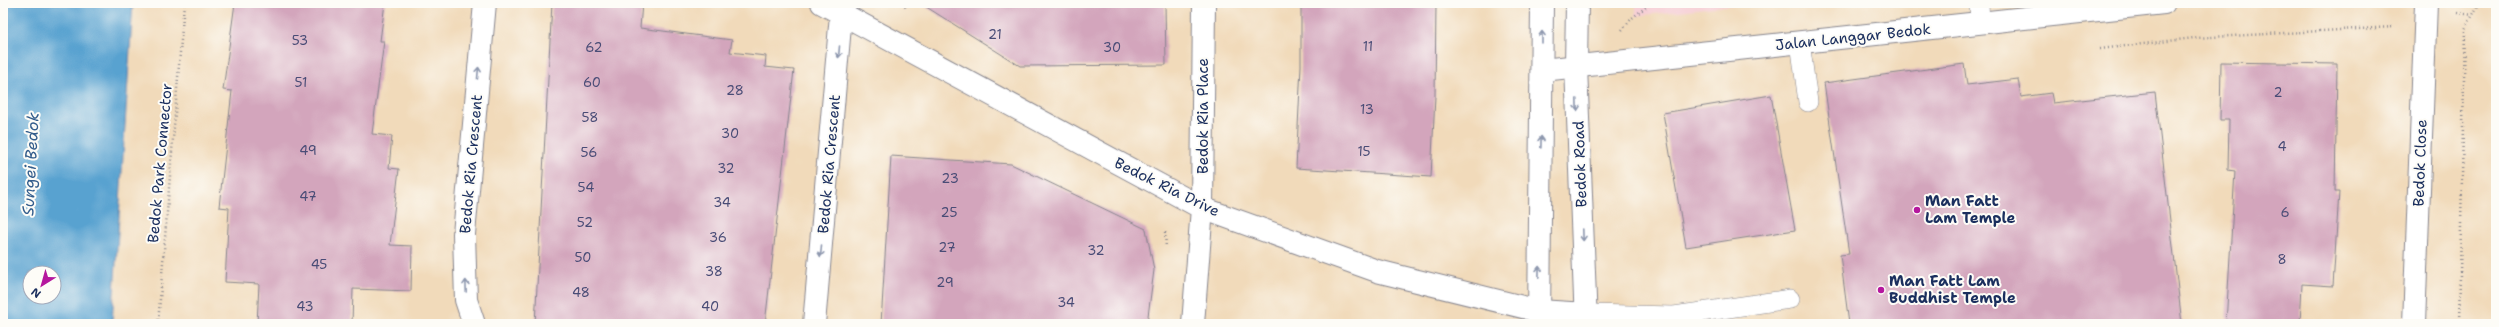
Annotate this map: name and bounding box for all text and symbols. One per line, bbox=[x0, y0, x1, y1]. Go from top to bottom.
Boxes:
street label: Jalan Langgar Bedok bbox=[1774, 19, 1932, 55]
house number: 21 bbox=[988, 26, 1002, 43]
one-way arrow bbox=[1538, 31, 1546, 44]
house number: 53 bbox=[292, 32, 308, 49]
house number: 11 bbox=[1363, 38, 1373, 55]
house number: 62 bbox=[585, 39, 603, 56]
house number: 30 bbox=[1103, 39, 1121, 56]
one-way arrow bbox=[835, 45, 842, 58]
street label: Bedok Ria Place bbox=[1193, 58, 1213, 174]
one-way arrow bbox=[475, 67, 482, 80]
house number: 51 bbox=[295, 74, 307, 91]
house number: 60 bbox=[583, 74, 601, 91]
street label: Bedok Park Connector bbox=[143, 82, 177, 244]
house number: 28 bbox=[726, 82, 744, 99]
house number: 2 bbox=[2273, 84, 2283, 101]
street label: Bedok Ria Crescent bbox=[455, 94, 487, 234]
street label: Bedok Ria Crescent bbox=[813, 94, 845, 234]
one-way arrow bbox=[1574, 98, 1581, 111]
house number: 13 bbox=[1360, 101, 1374, 118]
house number: 58 bbox=[582, 109, 598, 126]
water label: Sungei Bedok bbox=[17, 112, 44, 216]
street label: Bedok Close bbox=[2408, 119, 2432, 207]
street label: Bedok Road bbox=[1568, 120, 1592, 208]
house number: 30 bbox=[721, 125, 739, 142]
one-way arrow bbox=[1537, 136, 1545, 149]
house number: 4 bbox=[2277, 138, 2287, 155]
house number: 49 bbox=[299, 142, 317, 159]
house number: 15 bbox=[1357, 143, 1371, 160]
house number: 56 bbox=[581, 144, 597, 161]
street label: Bedok Ria Drive bbox=[1111, 153, 1223, 221]
house number: 32 bbox=[717, 160, 735, 177]
house number: 23 bbox=[941, 170, 959, 187]
house number: 54 bbox=[578, 179, 594, 196]
house number: 47 bbox=[299, 188, 317, 205]
place label: Man Fatt Lam Temple bbox=[1925, 191, 2015, 228]
house number: 34 bbox=[713, 194, 731, 211]
house number: 25 bbox=[941, 204, 957, 221]
house number: 6 bbox=[2280, 204, 2290, 221]
marker: Man Fatt Lam Temple bbox=[1912, 205, 1922, 215]
house number: 52 bbox=[577, 214, 593, 231]
one-way arrow bbox=[1579, 228, 1586, 241]
house number: 36 bbox=[709, 229, 727, 246]
house number: 27 bbox=[938, 239, 956, 256]
house number: 32 bbox=[1087, 242, 1105, 259]
one-way arrow bbox=[818, 244, 825, 257]
house number: 50 bbox=[575, 249, 591, 266]
house number: 8 bbox=[2277, 251, 2287, 268]
house number: 45 bbox=[311, 256, 327, 273]
house number: 38 bbox=[705, 263, 723, 280]
north arrow bbox=[22, 265, 62, 305]
one-way arrow bbox=[1535, 266, 1543, 279]
place label: Man Fatt Lam Buddhist Temple bbox=[1889, 271, 2016, 308]
house number: 29 bbox=[936, 274, 954, 291]
one-way arrow bbox=[462, 280, 469, 293]
text: N bbox=[28, 284, 44, 301]
house number: 48 bbox=[572, 284, 590, 301]
marker: Man Fatt Lam Buddhist Temple bbox=[1876, 285, 1886, 295]
house number: 34 bbox=[1057, 294, 1075, 311]
house number: 43 bbox=[296, 298, 314, 315]
house number: 40 bbox=[701, 298, 719, 315]

